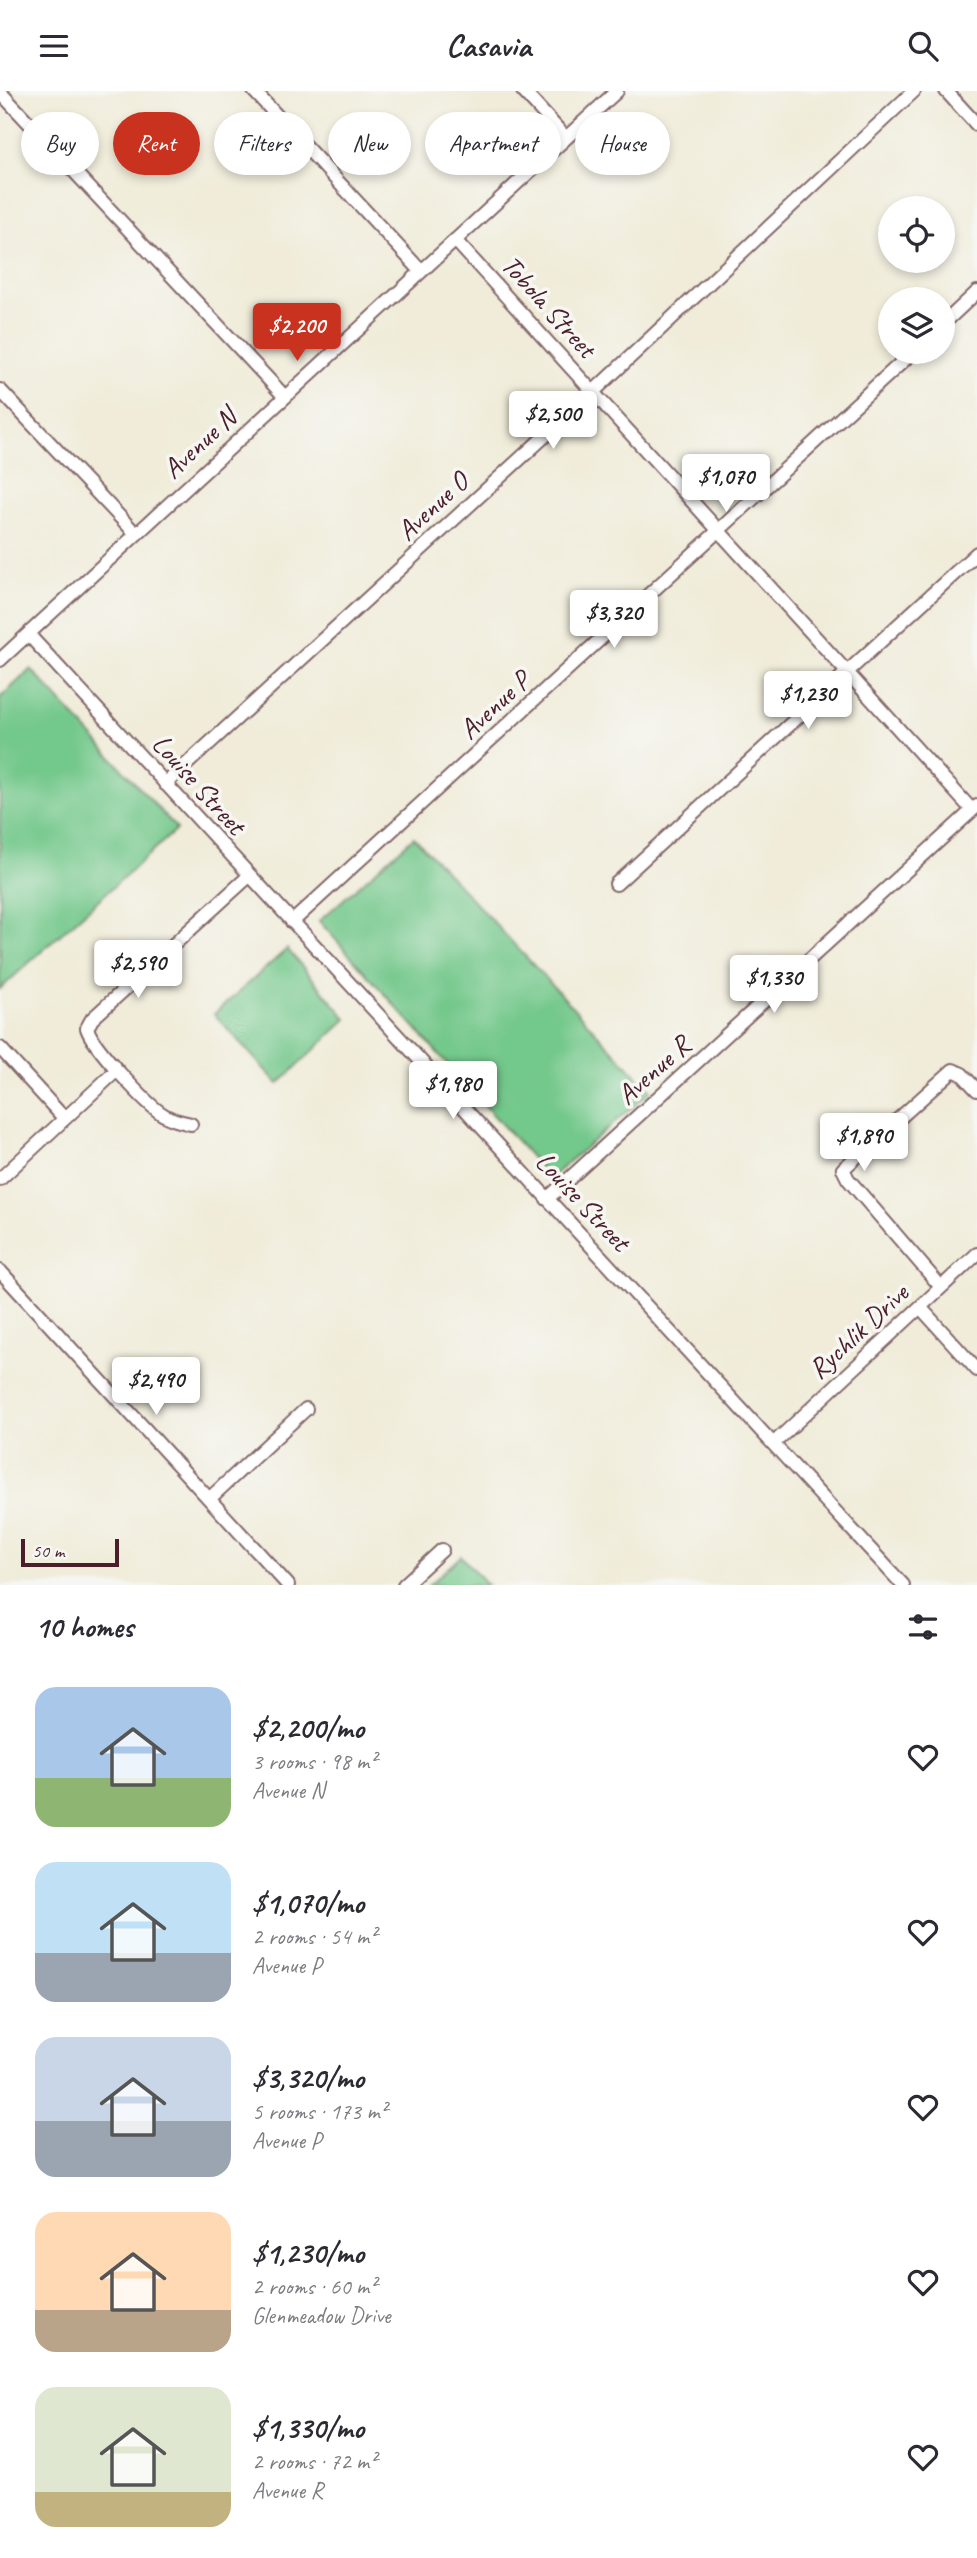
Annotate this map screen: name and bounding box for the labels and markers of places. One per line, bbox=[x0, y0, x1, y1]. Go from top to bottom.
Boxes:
pin: $2,200 bbox=[240, 303, 354, 363]
pin: $2,500 bbox=[496, 391, 610, 451]
pin: $1,070 bbox=[669, 455, 783, 514]
pin: $3,320 bbox=[557, 591, 671, 650]
pin: $1,230 bbox=[751, 671, 865, 731]
pin: $2,590 bbox=[81, 941, 195, 1000]
pin: $1,330 bbox=[717, 955, 831, 1015]
pin: $1,980 bbox=[396, 1061, 510, 1121]
pin: $1,890 bbox=[807, 1114, 921, 1173]
pin: $2,490 bbox=[99, 1357, 213, 1417]

